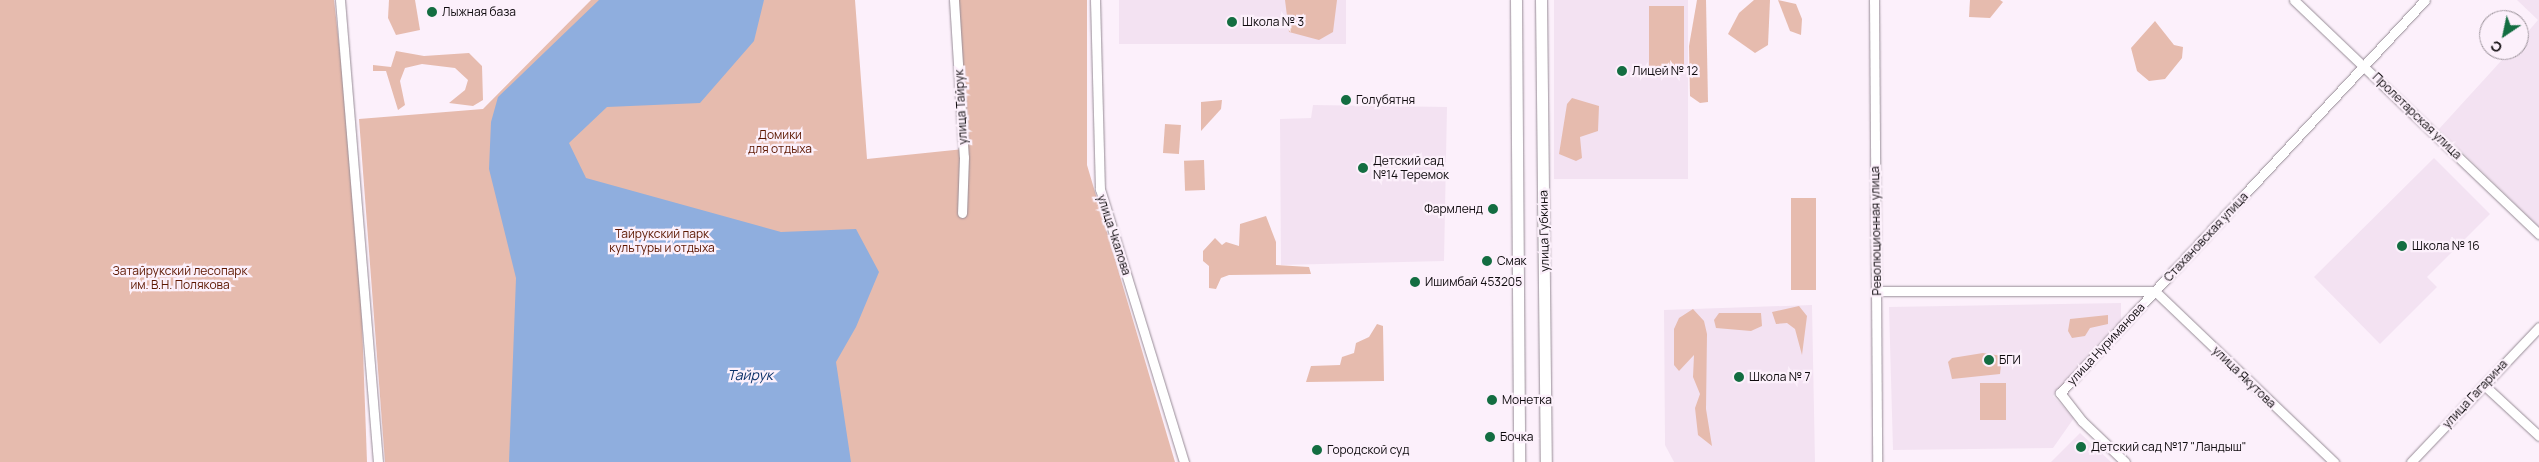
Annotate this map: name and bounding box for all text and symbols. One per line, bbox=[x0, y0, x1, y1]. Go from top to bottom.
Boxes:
place label: Лыжная база bbox=[442, 5, 516, 19]
marker: Лыжная база bbox=[426, 6, 438, 18]
north arrow bbox=[2479, 10, 2529, 60]
place label: Школа № 3 bbox=[1242, 15, 1304, 29]
marker: Школа № 3 bbox=[1226, 16, 1238, 28]
text: С bbox=[2486, 36, 2505, 58]
place label: Лицей № 12 bbox=[1632, 64, 1698, 78]
marker: Лицей № 12 bbox=[1616, 65, 1628, 77]
street label: улица Тайрук bbox=[952, 69, 970, 145]
street label: Пролетарская улица bbox=[2370, 70, 2464, 162]
place label: Голубятня bbox=[1356, 93, 1415, 107]
marker: Голубятня bbox=[1340, 94, 1352, 106]
park label: Домики для отдыха bbox=[748, 128, 812, 156]
place label: Детский сад №14 Теремок bbox=[1373, 154, 1449, 182]
marker: Детский сад №14 Теремок bbox=[1357, 162, 1369, 174]
street label: Революционная улица bbox=[1868, 166, 1884, 296]
street label: Стахановская улица bbox=[2161, 189, 2251, 285]
street label: улица Губкина bbox=[1536, 190, 1552, 272]
street label: улица Чкалова bbox=[1094, 193, 1134, 277]
place label: Фармленд bbox=[1424, 202, 1483, 216]
marker: Фармленд bbox=[1487, 203, 1499, 215]
park label: Тайрукский парк культуры и отдыха bbox=[609, 227, 715, 255]
place label: Школа № 16 bbox=[2412, 239, 2480, 253]
marker: Школа № 16 bbox=[2396, 240, 2408, 252]
place label: Смак bbox=[1497, 254, 1527, 268]
marker: Смак bbox=[1481, 255, 1493, 267]
park label: Затайрукский лесопарк им. В.Н. Полякова bbox=[113, 264, 247, 292]
place label: Ишимбай 453205 bbox=[1425, 275, 1522, 289]
marker: Ишимбай 453205 bbox=[1409, 276, 1421, 288]
street label: улица Нуриманова bbox=[2064, 300, 2148, 388]
street label: улица Якутова bbox=[2209, 343, 2279, 411]
place label: БГИ bbox=[1999, 353, 2021, 367]
marker: БГИ bbox=[1983, 354, 1995, 366]
street label: улица Гагарина bbox=[2440, 357, 2510, 431]
water label: Тайрук bbox=[727, 367, 773, 383]
place label: Школа № 7 bbox=[1749, 370, 1810, 384]
marker: Школа № 7 bbox=[1733, 371, 1745, 383]
place label: Монетка bbox=[1502, 393, 1552, 407]
marker: Монетка bbox=[1486, 394, 1498, 406]
place label: Бочка bbox=[1500, 430, 1533, 444]
marker: Бочка bbox=[1484, 431, 1496, 443]
place label: Детский сад №17 "Ландыш" bbox=[2091, 440, 2247, 454]
marker: Детский сад №17 "Ландыш" bbox=[2075, 441, 2087, 453]
place label: Городской суд bbox=[1327, 443, 1409, 457]
marker: Городской суд bbox=[1311, 444, 1323, 456]

